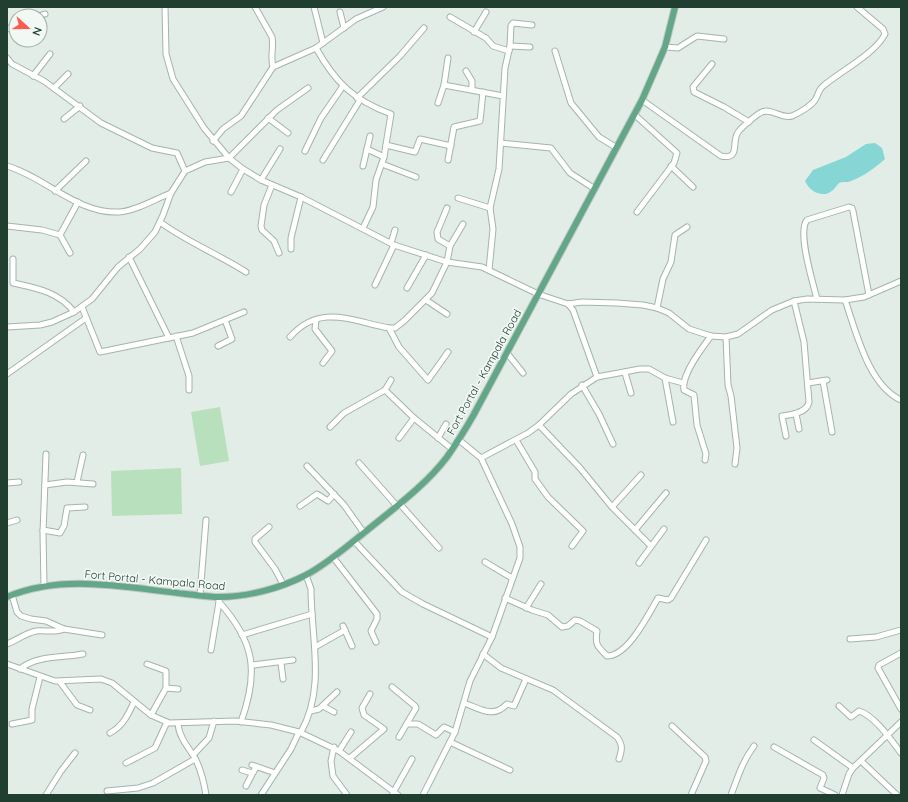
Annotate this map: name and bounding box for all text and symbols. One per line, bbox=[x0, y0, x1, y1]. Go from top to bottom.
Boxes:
north arrow bbox=[8, 8, 48, 48]
text: N bbox=[29, 25, 45, 38]
street label: Fort Portal - Kampala Road bbox=[444, 307, 524, 437]
street label: Fort Portal - Kampala Road bbox=[84, 567, 226, 593]

